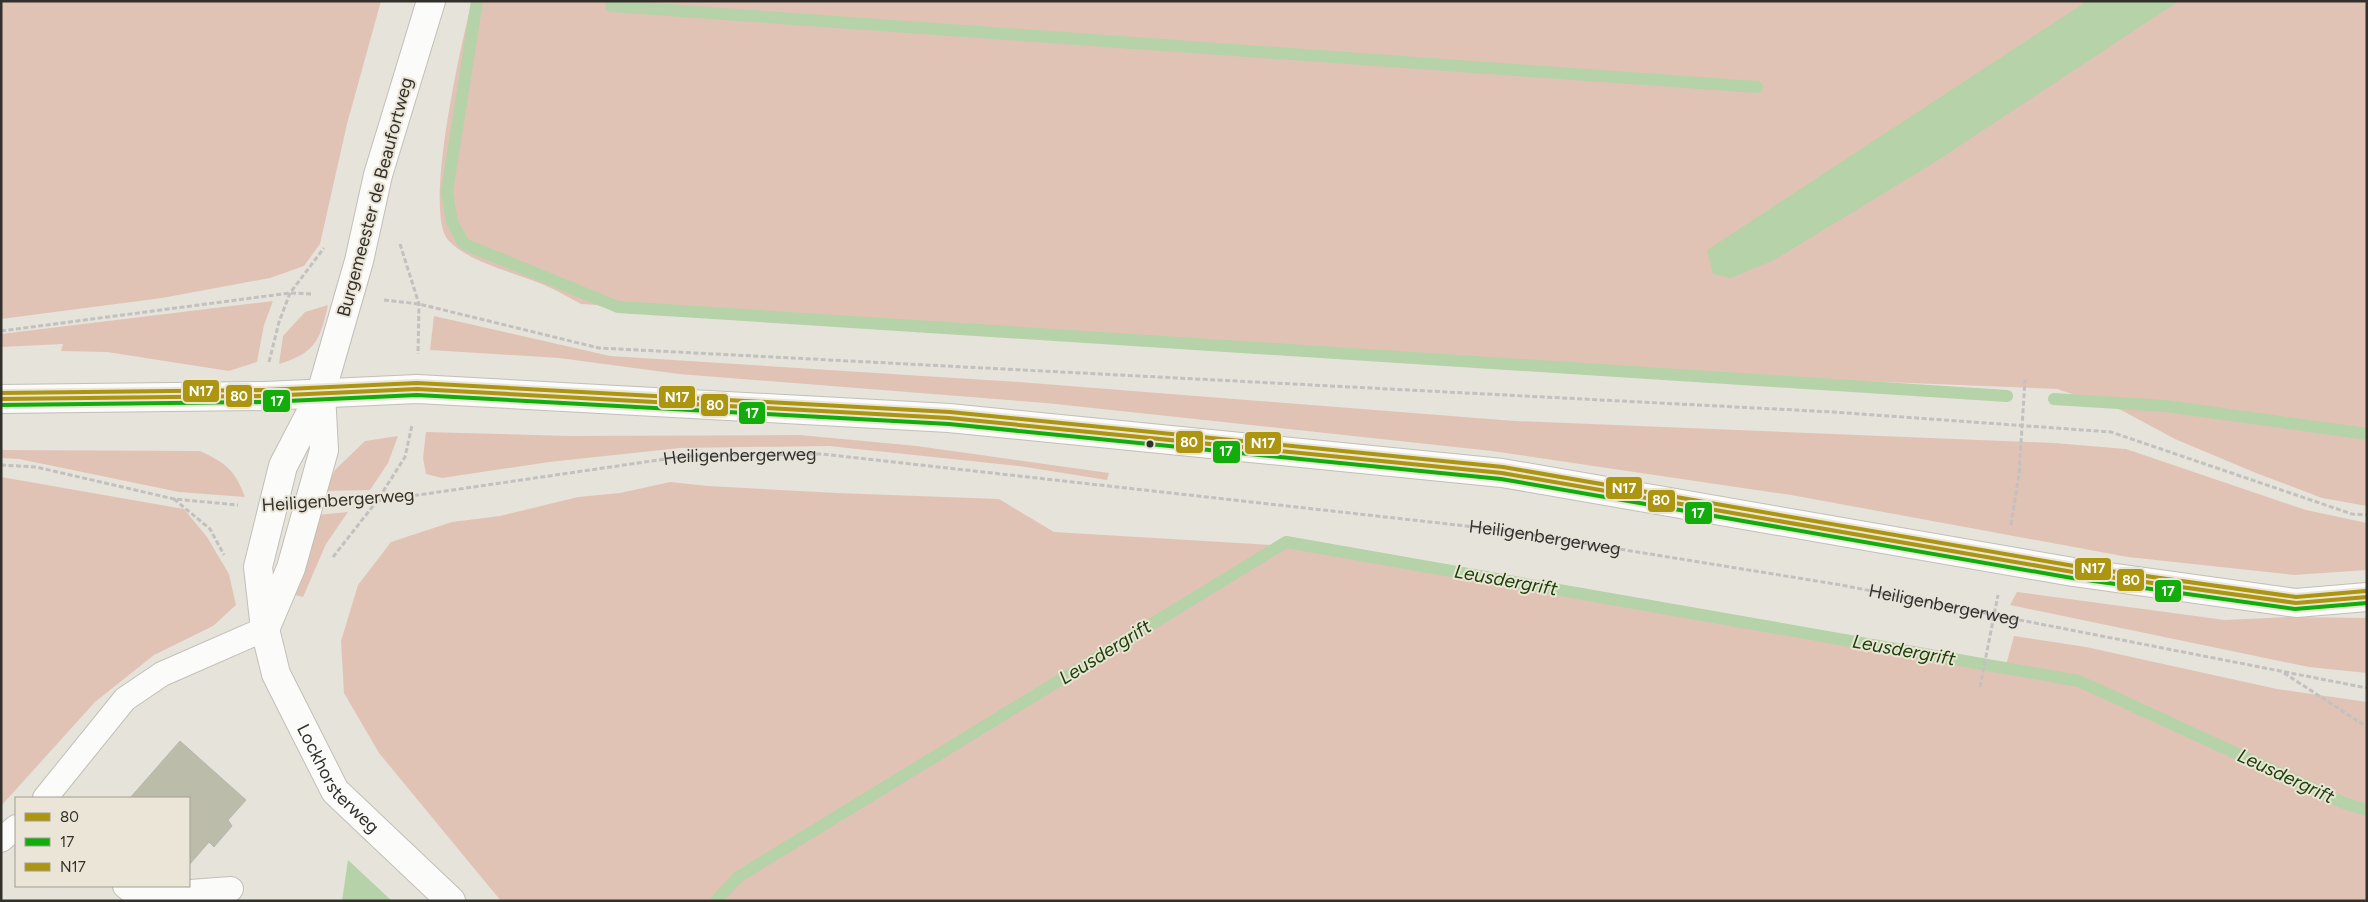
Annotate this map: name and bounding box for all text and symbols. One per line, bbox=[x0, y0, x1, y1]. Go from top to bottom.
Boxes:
street label: Burgemeester de Beaufortweg bbox=[332, 75, 418, 319]
line badge: N17 bbox=[182, 379, 220, 403]
text: N17 bbox=[189, 383, 213, 400]
line badge: 80 bbox=[225, 384, 253, 408]
line badge: N17 bbox=[658, 385, 696, 409]
text: 80 bbox=[230, 388, 248, 405]
line badge: 17 bbox=[262, 389, 291, 413]
text: N17 bbox=[665, 389, 689, 406]
text: 17 bbox=[270, 393, 284, 410]
line badge: 80 bbox=[700, 393, 729, 417]
text: 80 bbox=[706, 397, 724, 414]
line badge: 17 bbox=[738, 401, 766, 425]
text: 17 bbox=[745, 405, 759, 422]
line badge: 80 bbox=[1175, 430, 1204, 454]
line badge: N17 bbox=[1244, 431, 1282, 455]
text: 80 bbox=[1180, 434, 1198, 451]
text: N17 bbox=[1251, 435, 1275, 452]
unlabelled marker bbox=[1145, 439, 1155, 449]
line badge: 17 bbox=[1212, 440, 1241, 464]
street label: Heiligenbergerweg bbox=[662, 443, 817, 470]
text: 17 bbox=[1219, 443, 1233, 460]
line badge: N17 bbox=[1605, 476, 1643, 500]
text: N17 bbox=[1612, 480, 1636, 497]
street label: Heiligenbergerweg bbox=[261, 484, 415, 516]
line badge: 80 bbox=[1647, 489, 1676, 513]
text: 80 bbox=[1652, 492, 1670, 509]
line badge: 17 bbox=[1684, 501, 1713, 525]
text: 17 bbox=[1691, 505, 1705, 522]
street label: Heiligenbergerweg bbox=[1468, 515, 1622, 560]
line badge: N17 bbox=[2074, 557, 2112, 581]
water label: Leusdergrift bbox=[1453, 560, 1560, 600]
text: N17 bbox=[2081, 560, 2105, 577]
line badge: 80 bbox=[2116, 568, 2145, 592]
text: 80 bbox=[2122, 572, 2140, 589]
line badge: 17 bbox=[2154, 579, 2182, 603]
street label: Heiligenbergerweg bbox=[1867, 580, 2021, 631]
text: 17 bbox=[2161, 583, 2175, 600]
water label: Leusdergrift bbox=[1055, 614, 1156, 689]
water label: Leusdergrift bbox=[1851, 630, 1958, 670]
street label: Lockhorsterweg bbox=[292, 720, 384, 838]
water label: Leusdergrift bbox=[2234, 744, 2339, 809]
legend bbox=[15, 797, 190, 887]
text: 80 bbox=[60, 808, 79, 826]
text: 17 bbox=[60, 833, 74, 851]
text: N17 bbox=[60, 858, 86, 876]

